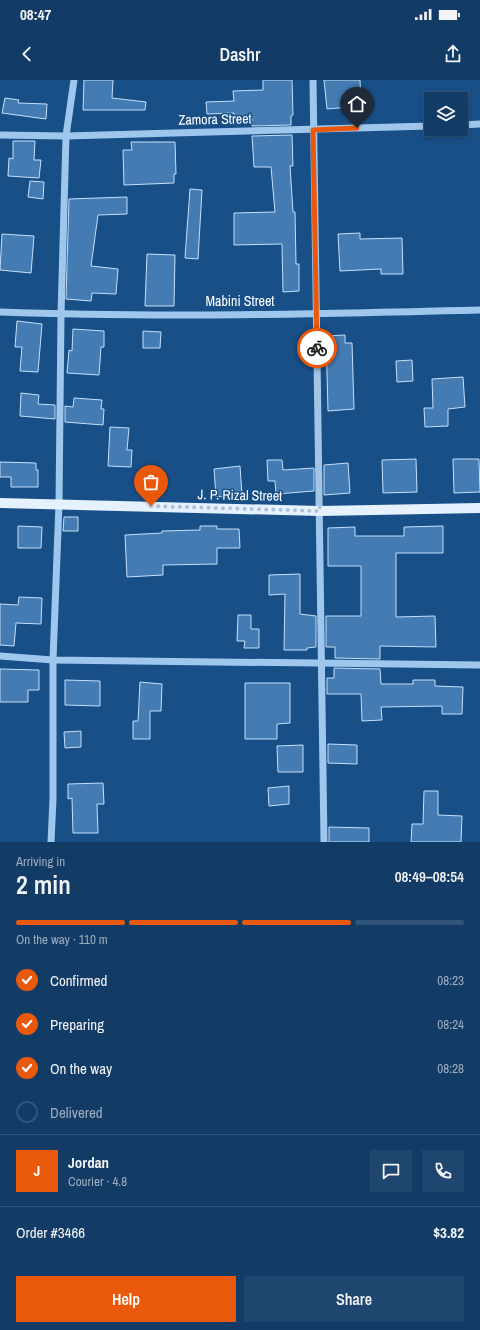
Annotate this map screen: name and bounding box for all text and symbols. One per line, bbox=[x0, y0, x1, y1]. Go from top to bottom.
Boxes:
text: 08:47 bbox=[20, 4, 51, 25]
text: Dashr bbox=[220, 42, 261, 67]
icon: back bbox=[16, 43, 38, 65]
icon: share bbox=[442, 43, 464, 65]
pin bbox=[340, 87, 374, 128]
map controls bbox=[424, 92, 468, 136]
button: layers bbox=[424, 92, 468, 136]
icon: home bbox=[346, 93, 368, 115]
street label: Zamora Street bbox=[178, 109, 252, 129]
street label: Mabini Street bbox=[206, 292, 274, 310]
courier bbox=[297, 328, 337, 368]
icon: bike bbox=[306, 337, 328, 359]
pin bbox=[134, 465, 168, 506]
icon: bag bbox=[140, 471, 162, 493]
street label: J. P. Rizal Street bbox=[198, 485, 282, 505]
text: Arriving in bbox=[16, 853, 65, 870]
text: 08:49–08:54 bbox=[395, 866, 464, 887]
text: 2 min bbox=[16, 867, 71, 902]
text: On the way · 110 m bbox=[16, 931, 108, 948]
icon: check bbox=[16, 969, 38, 991]
text: Confirmed bbox=[50, 970, 107, 991]
text: 08:23 bbox=[437, 972, 464, 989]
icon: check bbox=[16, 1013, 38, 1035]
text: Preparing bbox=[50, 1014, 104, 1035]
text: 08:24 bbox=[437, 1016, 464, 1033]
icon: check bbox=[16, 1057, 38, 1079]
text: On the way bbox=[50, 1058, 112, 1079]
text: 08:28 bbox=[437, 1060, 464, 1077]
text: Delivered bbox=[50, 1102, 103, 1123]
button: chat bbox=[370, 1150, 412, 1192]
button: phone bbox=[422, 1150, 464, 1192]
text: Jordan bbox=[68, 1152, 109, 1173]
text: J bbox=[34, 1160, 40, 1181]
text: Courier · 4.8 bbox=[68, 1173, 127, 1190]
text: Order #3466 bbox=[16, 1222, 85, 1243]
text: $3.82 bbox=[433, 1222, 464, 1243]
button: Help bbox=[16, 1276, 236, 1322]
button: Share bbox=[244, 1276, 464, 1322]

